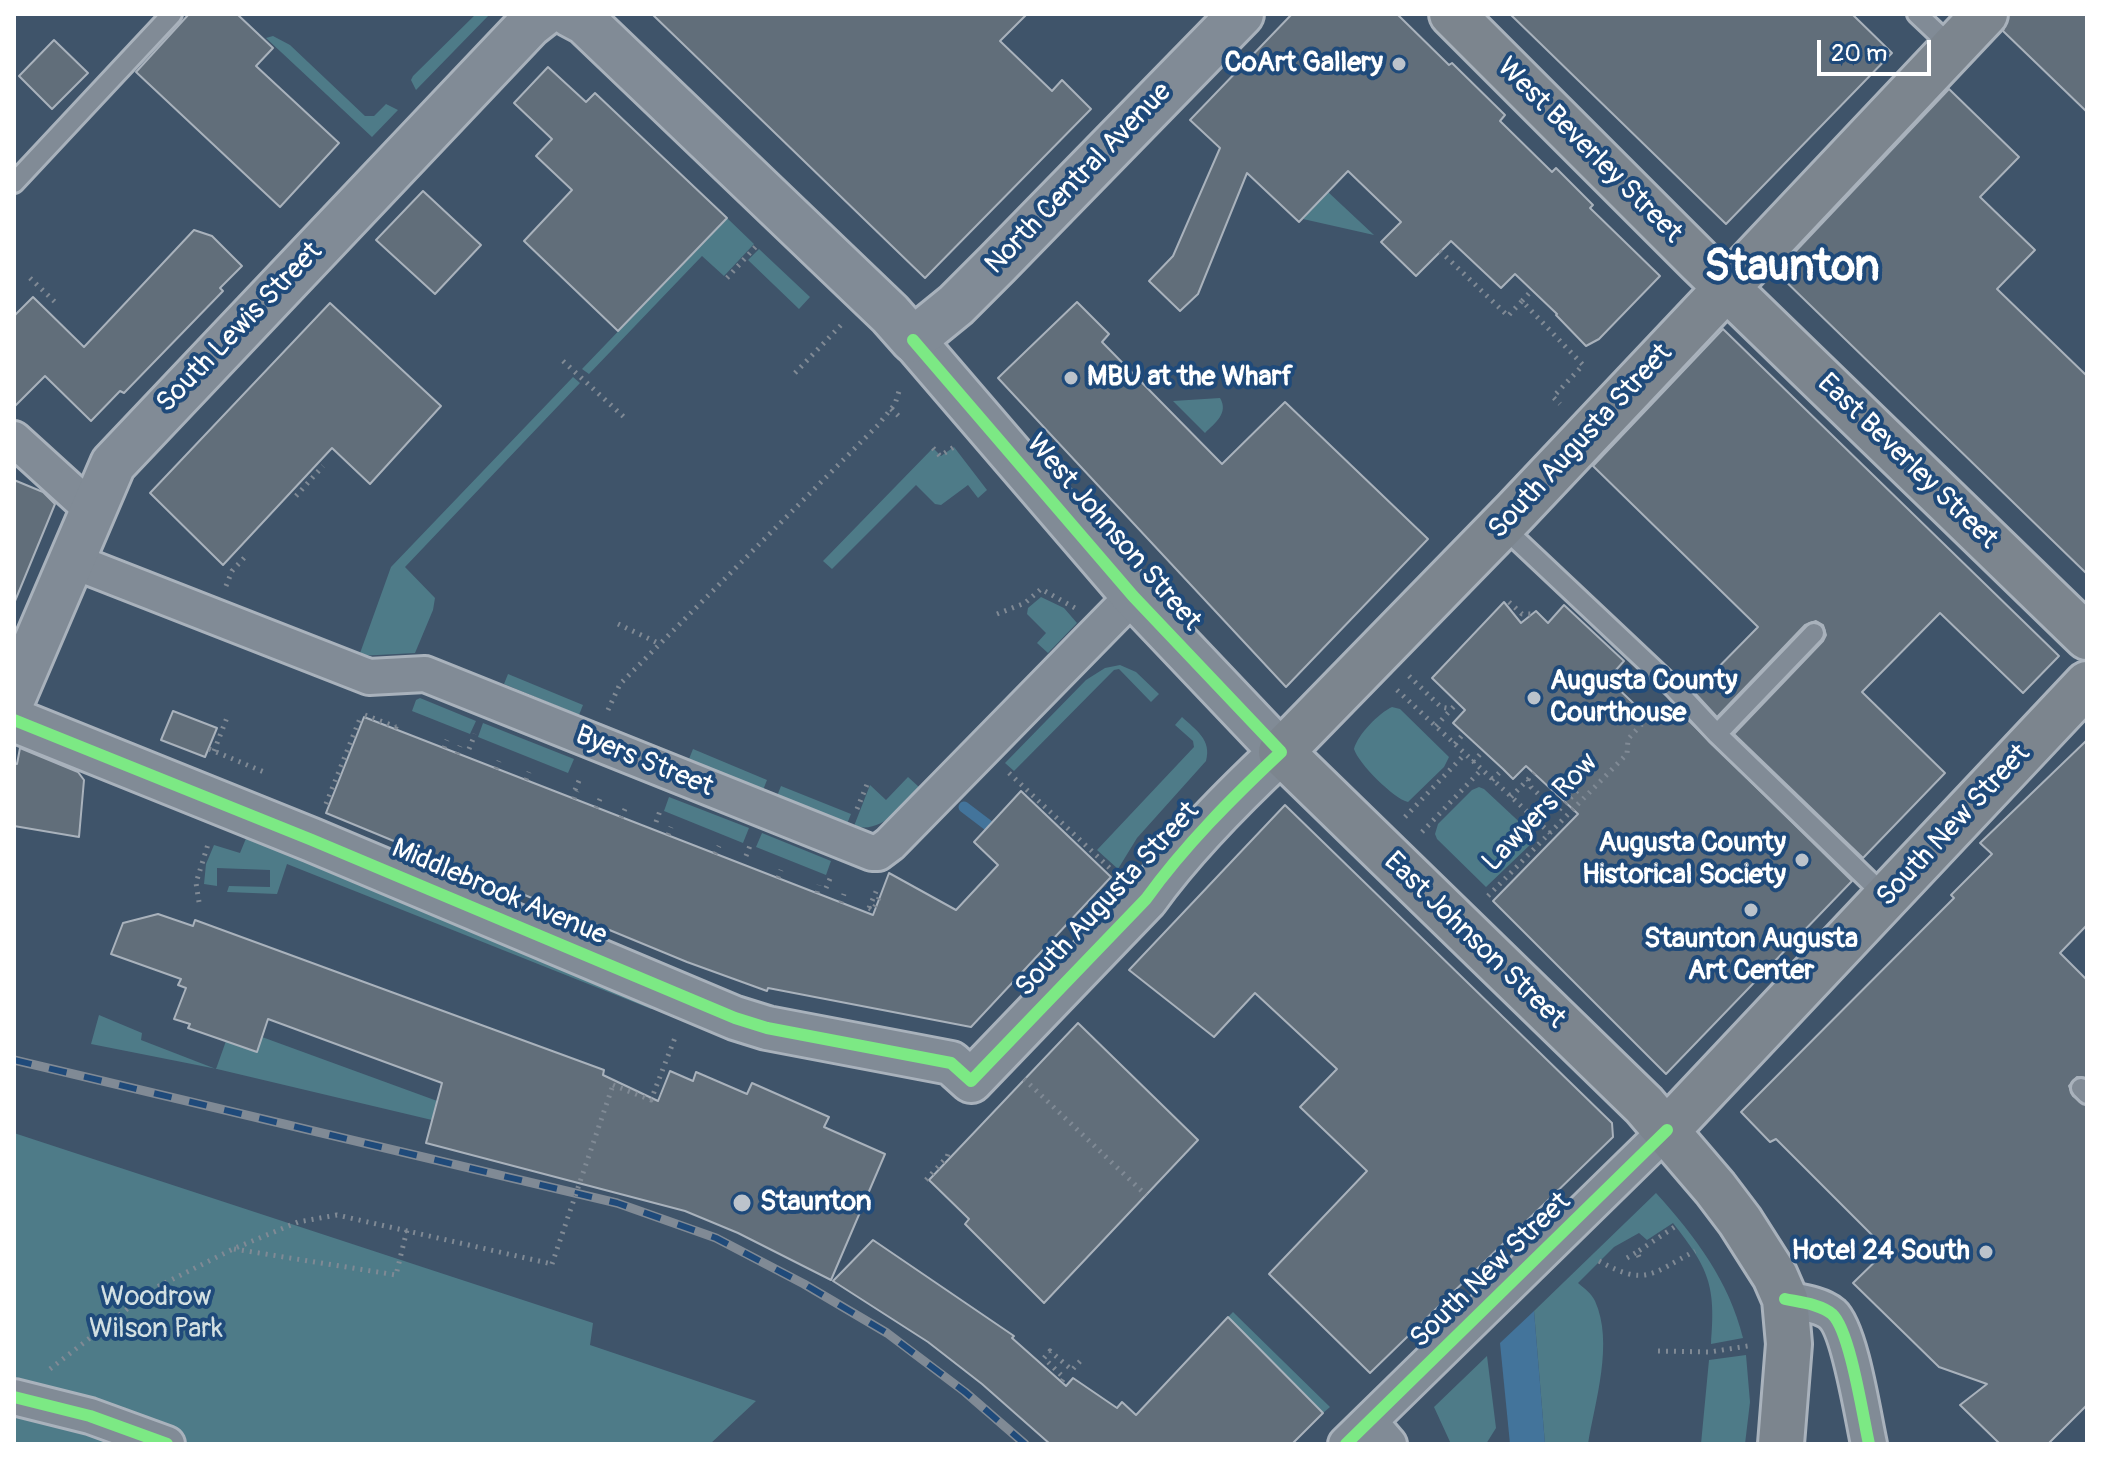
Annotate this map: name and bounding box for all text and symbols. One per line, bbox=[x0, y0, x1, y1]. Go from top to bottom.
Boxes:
scale bar bbox=[1821, 24, 1935, 74]
text: 20 m bbox=[1831, 39, 1887, 68]
place label: CoArt Gallery bbox=[1224, 47, 1383, 81]
street label: West Beverley Street bbox=[1489, 51, 1689, 251]
marker: CoArt Gallery bbox=[1390, 55, 1408, 73]
street label: North Central Avenue bbox=[979, 76, 1179, 282]
street label: South Lewis Street bbox=[150, 236, 330, 420]
district label: Staunton bbox=[1704, 243, 1880, 295]
street label: South Augusta Street bbox=[1482, 338, 1680, 546]
place label: MBU at the Wharf bbox=[1087, 361, 1293, 395]
street label: East Beverley Street bbox=[1810, 367, 2004, 557]
marker: MBU at the Wharf bbox=[1062, 369, 1080, 387]
street label: West Johnson Street bbox=[1018, 428, 1208, 638]
place label: Augusta County Courthouse bbox=[1550, 665, 1737, 731]
marker: Augusta County Courthouse bbox=[1525, 689, 1543, 707]
street label: Byers Street bbox=[570, 719, 718, 805]
street label: South New Street bbox=[1870, 738, 2038, 914]
street label: Lawyers Row bbox=[1476, 747, 1606, 879]
street label: South Augusta Street bbox=[1009, 796, 1207, 1004]
place label: Augusta County Historical Society bbox=[1582, 827, 1786, 893]
street label: Middlebrook Avenue bbox=[387, 833, 611, 953]
street label: East Johnson Street bbox=[1376, 846, 1572, 1036]
marker: Augusta County Historical Society bbox=[1793, 851, 1811, 869]
marker: Staunton Augusta Art Center bbox=[1742, 901, 1760, 919]
place label: Staunton Augusta Art Center bbox=[1644, 923, 1858, 989]
place label: Staunton bbox=[760, 1186, 872, 1220]
street label: South New Street bbox=[1404, 1186, 1578, 1356]
marker: Staunton bbox=[731, 1192, 753, 1214]
place label: Hotel 24 South bbox=[1792, 1235, 1970, 1269]
marker: Hotel 24 South bbox=[1977, 1243, 1995, 1261]
park label: Woodrow Wilson Park bbox=[89, 1281, 223, 1347]

